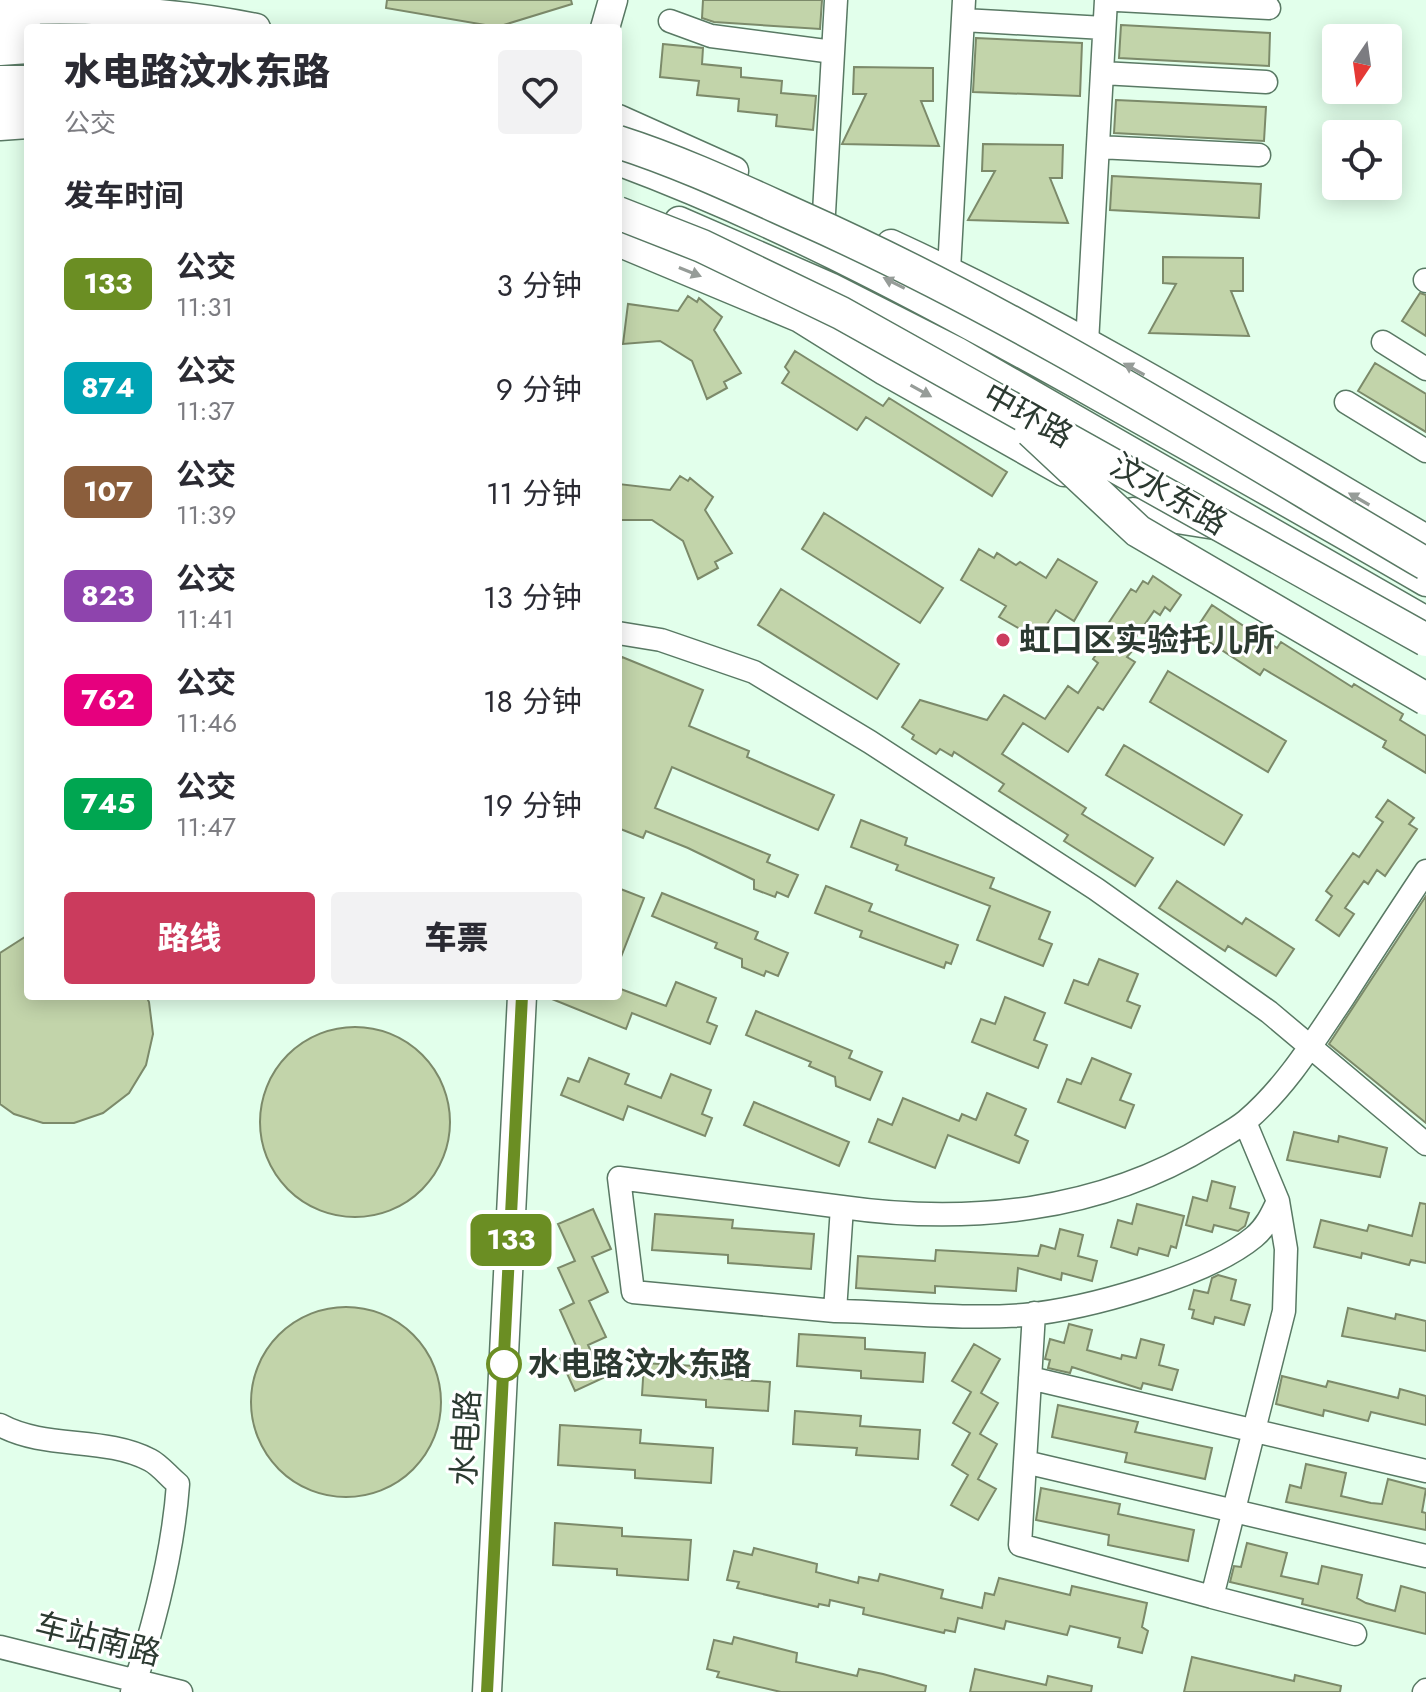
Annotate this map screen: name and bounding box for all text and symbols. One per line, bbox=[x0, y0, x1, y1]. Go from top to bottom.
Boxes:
north arrow bbox=[1322, 24, 1402, 104]
map controls bbox=[1322, 24, 1402, 200]
text: 水电路汶水东路 bbox=[64, 44, 330, 99]
button: heart bbox=[498, 50, 582, 134]
text: 公交 bbox=[64, 104, 116, 142]
button: locate bbox=[1322, 120, 1402, 200]
text: 发车时间 bbox=[64, 174, 184, 217]
text: 公交 bbox=[176, 245, 236, 288]
text: 133 bbox=[83, 263, 133, 304]
text: 3 分钟 bbox=[497, 264, 582, 307]
one-way arrow bbox=[678, 266, 702, 279]
one-way arrow bbox=[883, 277, 906, 290]
text: 11:31 bbox=[176, 288, 233, 326]
text: 公交 bbox=[176, 349, 236, 392]
one-way arrow bbox=[1122, 362, 1145, 376]
text: 874 bbox=[81, 367, 135, 408]
text: 9 分钟 bbox=[496, 368, 582, 411]
street label: 中环路 bbox=[975, 372, 1081, 458]
one-way arrow bbox=[909, 384, 932, 397]
text: 11:37 bbox=[176, 392, 235, 430]
street label: 汶水东路 bbox=[1102, 442, 1236, 546]
text: 公交 bbox=[176, 453, 236, 496]
text: 107 bbox=[83, 471, 133, 512]
text: 11 分钟 bbox=[486, 472, 582, 515]
one-way arrow bbox=[1348, 493, 1370, 507]
text: 11:39 bbox=[176, 496, 236, 534]
text: 公交 bbox=[176, 557, 236, 600]
text: 823 bbox=[81, 575, 135, 616]
text: 13 分钟 bbox=[483, 576, 582, 619]
text: 11:41 bbox=[176, 600, 234, 638]
place label: 虹口区实验托儿所 bbox=[1019, 617, 1275, 663]
marker: 虹口区实验托儿所 bbox=[994, 631, 1012, 649]
text: 公交 bbox=[176, 661, 236, 704]
text: 762 bbox=[81, 679, 135, 720]
text: 18 分钟 bbox=[483, 680, 582, 723]
text: 11:46 bbox=[176, 704, 237, 742]
text: 公交 bbox=[176, 765, 236, 808]
text: 745 bbox=[81, 783, 135, 824]
text: 19 分钟 bbox=[482, 784, 582, 827]
text: 11:47 bbox=[176, 808, 236, 846]
button: 路线 bbox=[64, 892, 315, 984]
button: 车票 bbox=[331, 892, 582, 984]
line badge: 133 bbox=[465, 1214, 557, 1266]
text: 133 bbox=[486, 1219, 536, 1260]
place label: 水电路汶水东路 bbox=[528, 1341, 752, 1387]
marker: 水电路汶水东路 bbox=[487, 1347, 521, 1381]
street label: 水电路 bbox=[441, 1389, 491, 1487]
street label: 车站南路 bbox=[30, 1601, 166, 1677]

